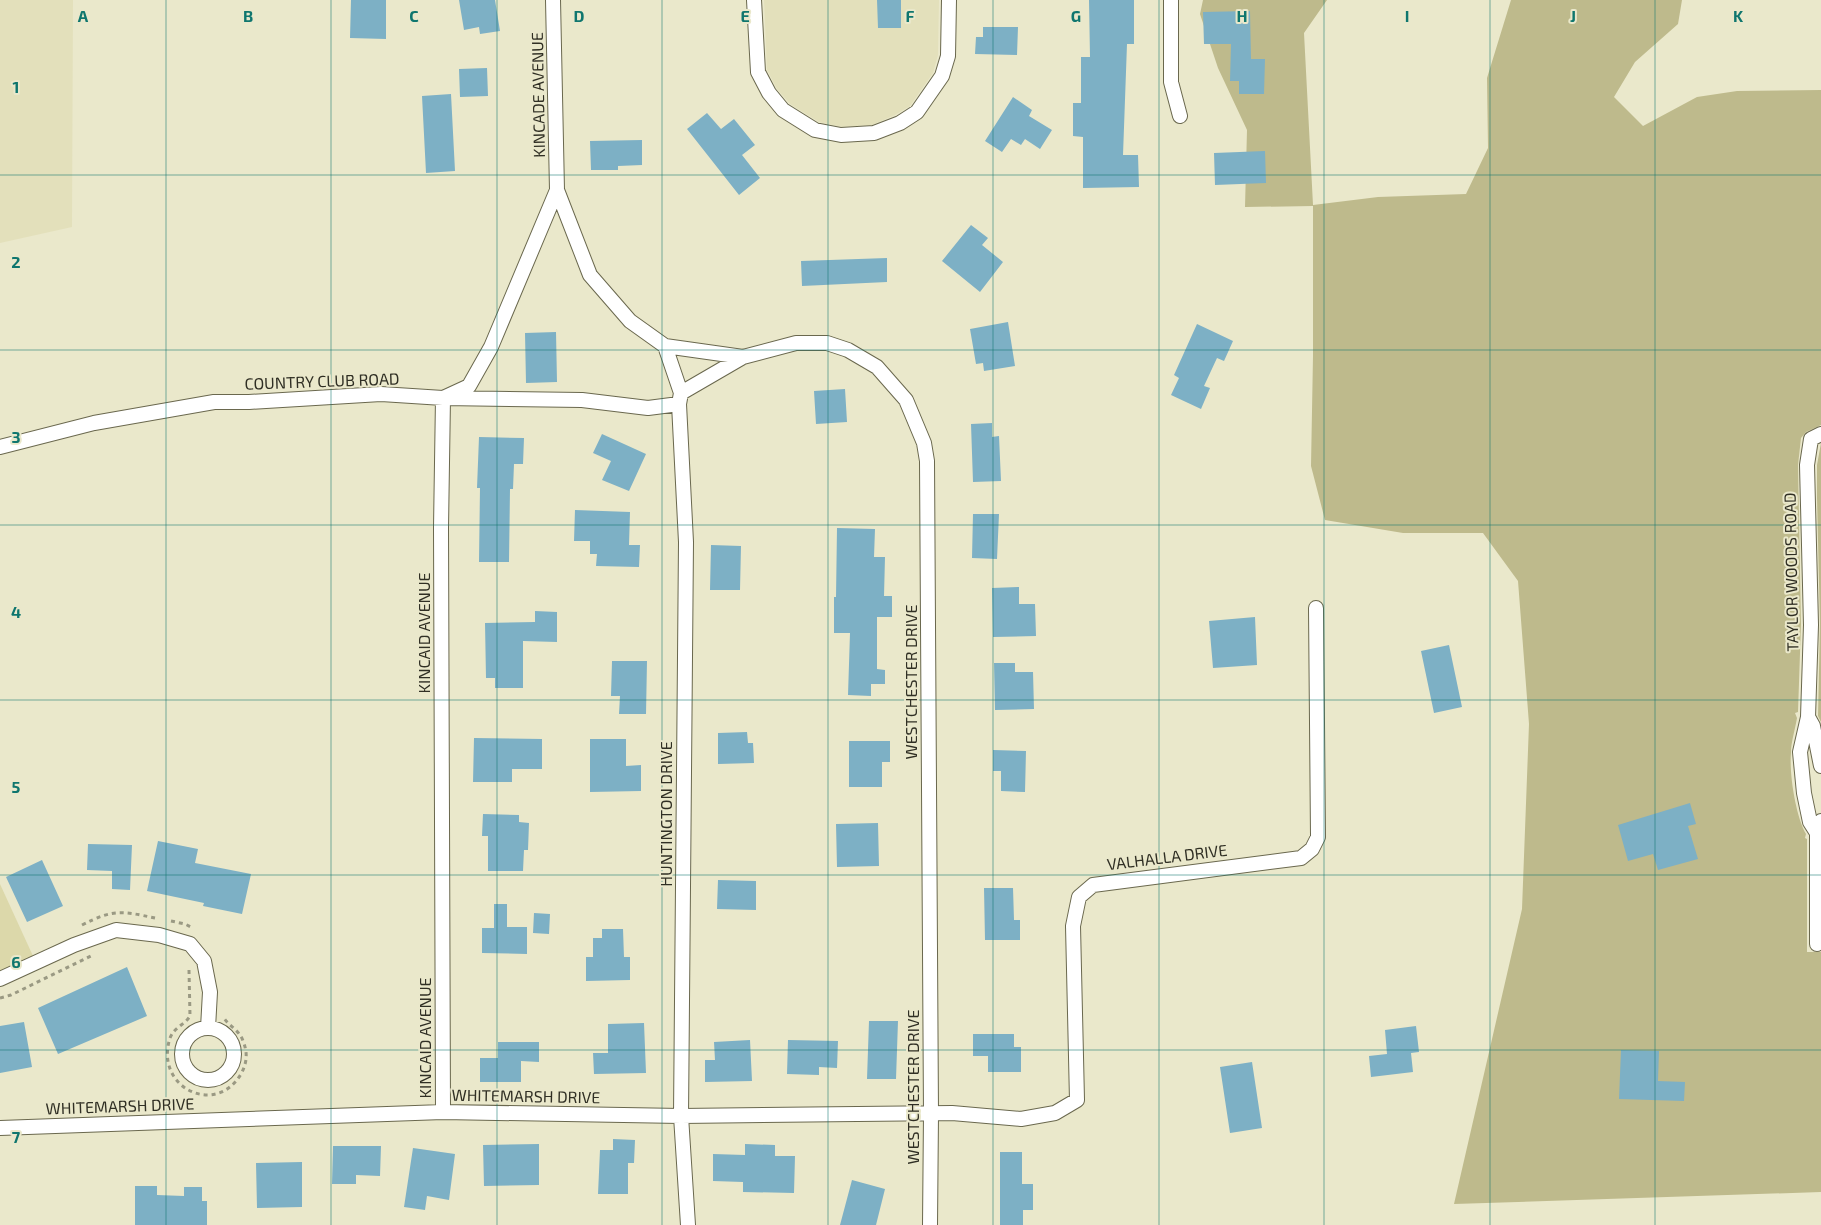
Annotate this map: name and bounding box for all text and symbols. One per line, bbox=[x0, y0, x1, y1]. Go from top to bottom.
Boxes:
text: A bbox=[78, 6, 89, 25]
text: B bbox=[243, 6, 253, 25]
text: C bbox=[409, 6, 419, 25]
text: D bbox=[574, 6, 585, 25]
text: E bbox=[740, 6, 750, 25]
text: F bbox=[906, 6, 915, 25]
text: G bbox=[1071, 6, 1081, 25]
text: H bbox=[1236, 6, 1248, 25]
text: I bbox=[1405, 6, 1409, 25]
text: J bbox=[1570, 6, 1576, 25]
text: K bbox=[1733, 6, 1744, 25]
street label: KINCADE AVENUE bbox=[527, 32, 548, 158]
text: 1 bbox=[13, 77, 19, 96]
text: 2 bbox=[11, 252, 21, 271]
street label: COUNTRY CLUB ROAD bbox=[244, 368, 400, 393]
text: 3 bbox=[11, 427, 21, 446]
street label: TAYLOR WOODS ROAD bbox=[1780, 492, 1801, 652]
street label: KINCAID AVENUE bbox=[414, 572, 433, 694]
text: 4 bbox=[11, 602, 21, 621]
street label: WESTCHESTER DRIVE bbox=[901, 604, 920, 760]
street label: HUNTINGTON DRIVE bbox=[656, 741, 675, 887]
text: 5 bbox=[12, 777, 21, 796]
street label: VALHALLA DRIVE bbox=[1106, 840, 1228, 873]
text: 6 bbox=[11, 952, 21, 971]
street label: KINCAID AVENUE bbox=[415, 977, 434, 1099]
street label: WESTCHESTER DRIVE bbox=[903, 1009, 922, 1165]
street label: WHITEMARSH DRIVE bbox=[451, 1085, 601, 1106]
street label: WHITEMARSH DRIVE bbox=[45, 1093, 195, 1118]
text: 7 bbox=[12, 1127, 21, 1146]

